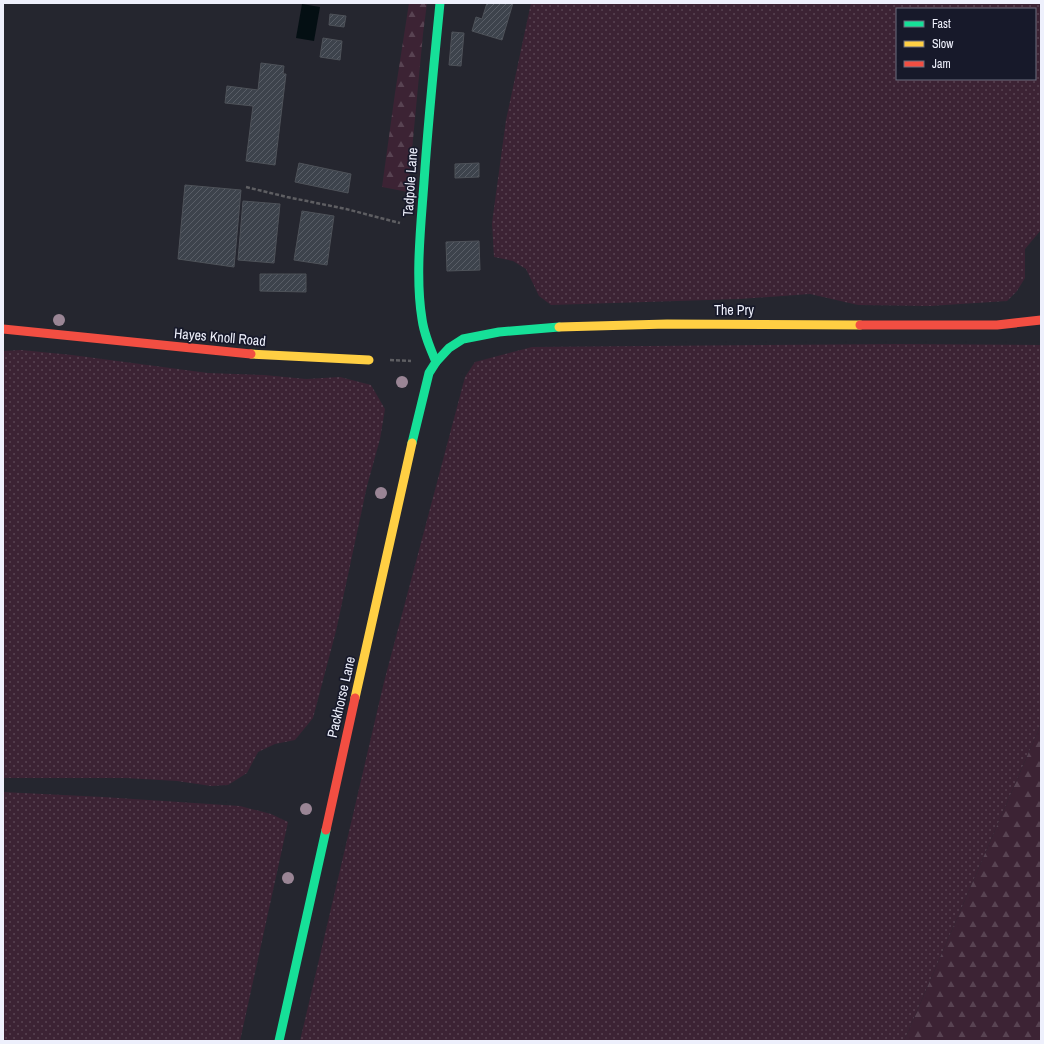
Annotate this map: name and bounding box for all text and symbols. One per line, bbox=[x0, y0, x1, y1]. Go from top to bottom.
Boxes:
legend bbox=[896, 8, 1036, 80]
text: Fast bbox=[932, 16, 951, 32]
text: Slow bbox=[932, 36, 954, 52]
text: Jam bbox=[932, 56, 951, 72]
street label: Tadpole Lane bbox=[399, 147, 421, 217]
street label: The Pry bbox=[714, 301, 754, 319]
street label: Hayes Knoll Road bbox=[173, 324, 267, 350]
street label: Packhorse Lane bbox=[323, 655, 359, 739]

